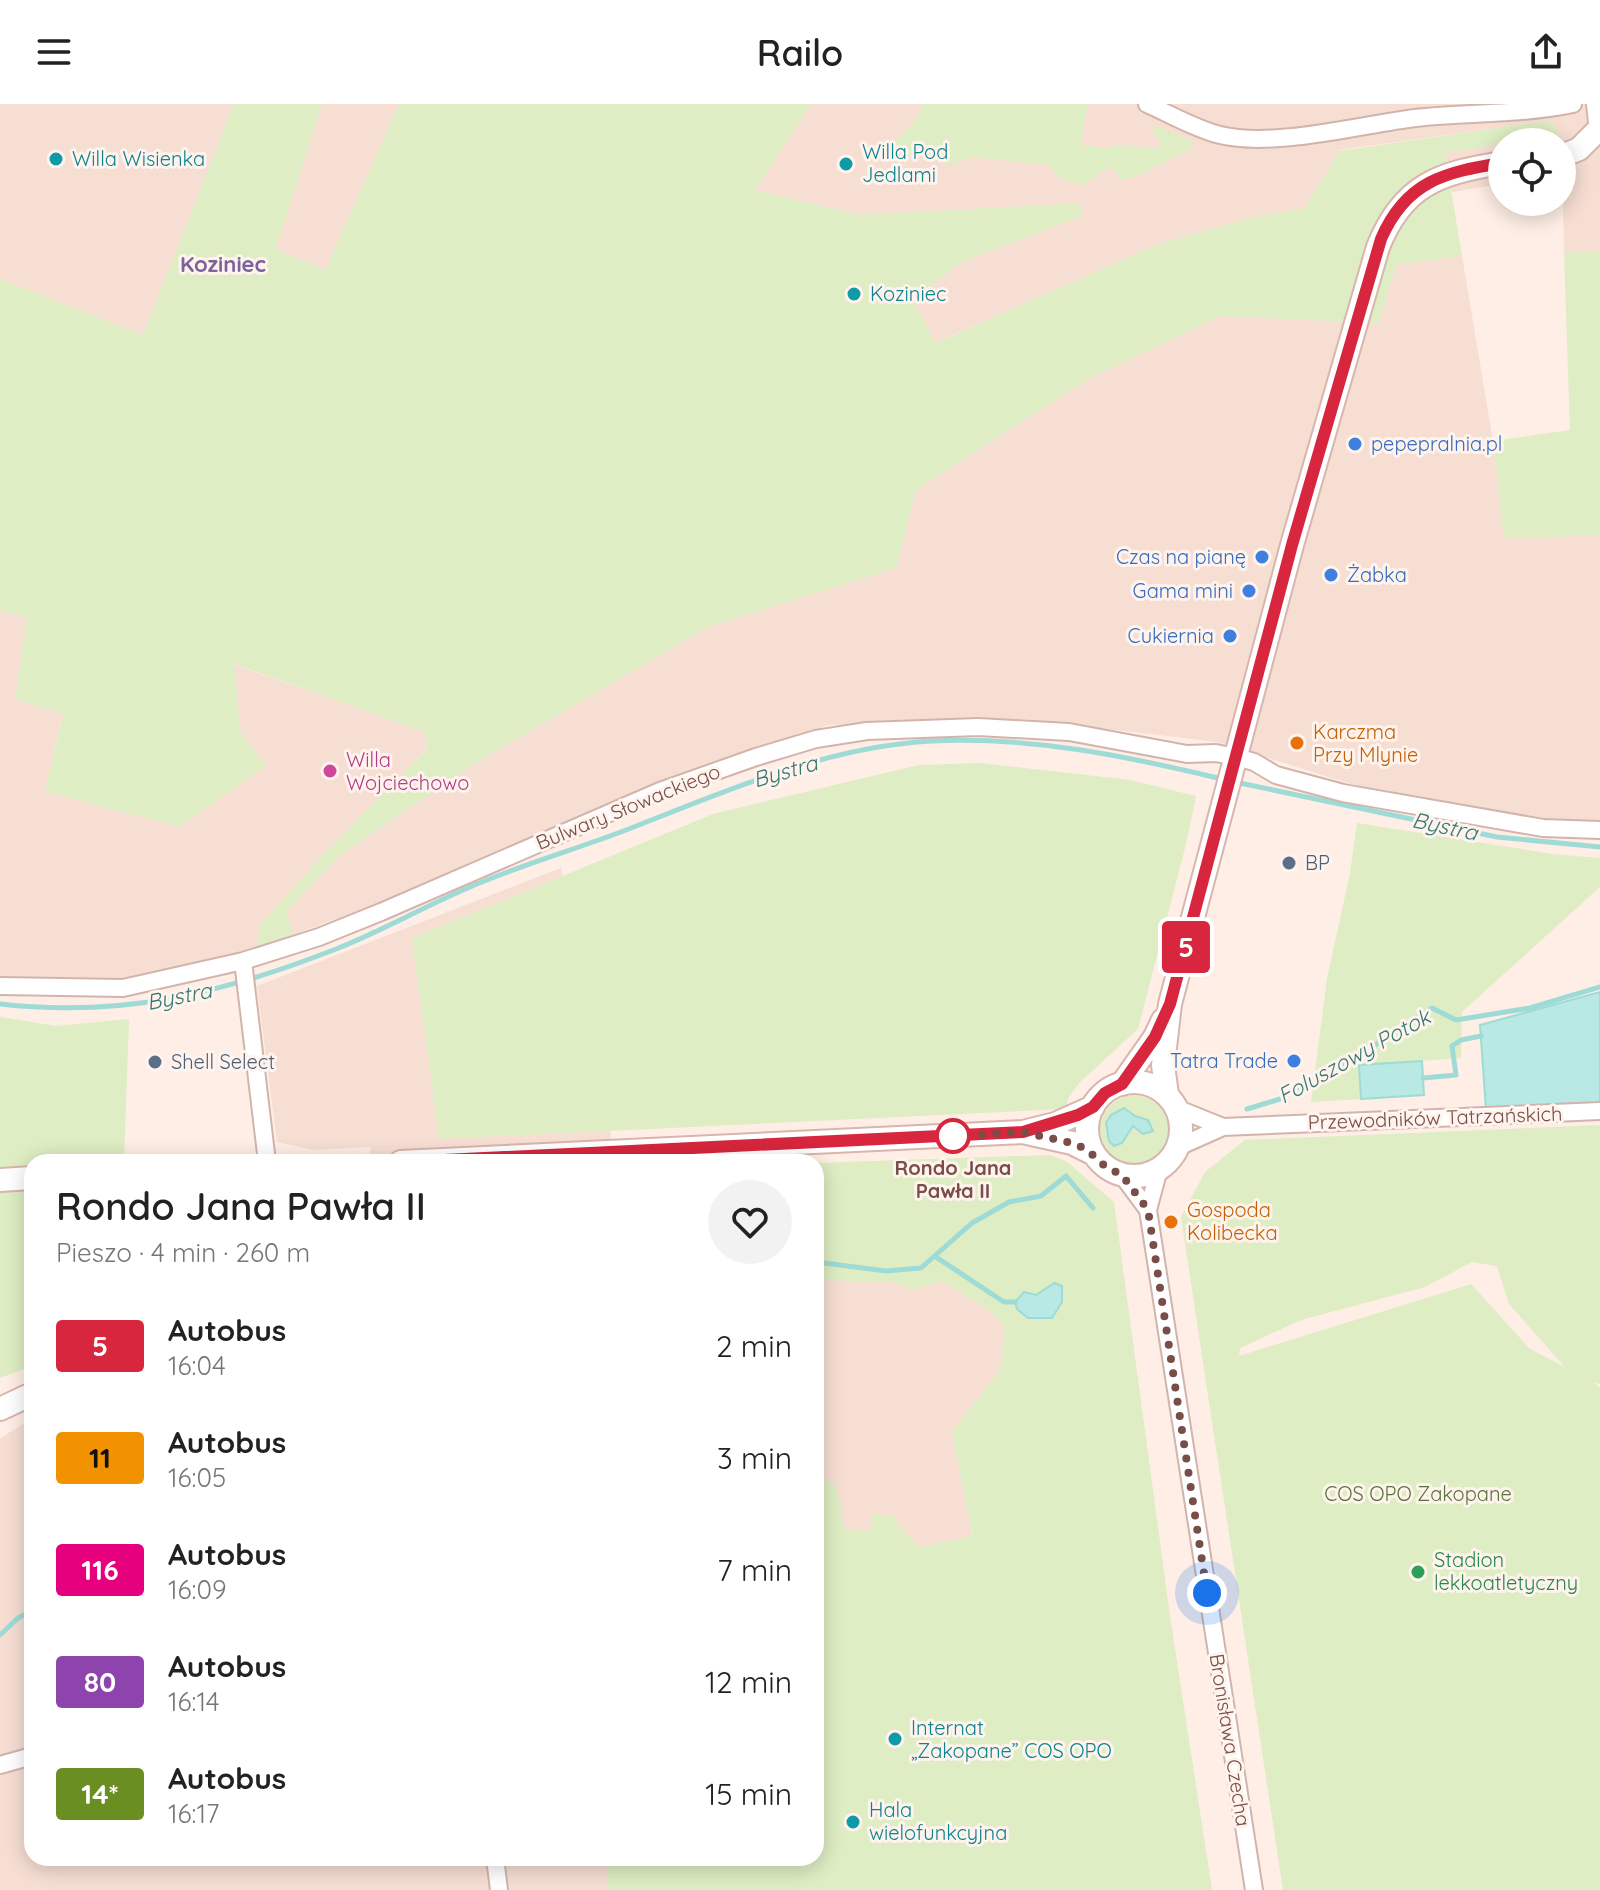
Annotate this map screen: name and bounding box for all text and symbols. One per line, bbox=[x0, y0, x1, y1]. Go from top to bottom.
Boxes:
icon: menu bbox=[32, 30, 76, 74]
text: Railo bbox=[757, 30, 843, 75]
icon: share bbox=[1524, 30, 1568, 74]
map controls bbox=[1488, 128, 1576, 216]
button: locate bbox=[1488, 128, 1576, 216]
place label: Willa Pod Jedlami bbox=[862, 139, 948, 187]
place label: Willa Wisienka bbox=[72, 146, 205, 171]
marker: Willa Wisienka bbox=[47, 150, 65, 168]
marker: Willa Pod Jedlami bbox=[837, 155, 855, 173]
district label: Koziniec bbox=[180, 250, 266, 278]
place label: Koziniec bbox=[870, 281, 946, 306]
marker: Koziniec bbox=[845, 285, 863, 303]
place label: pepepralnia.pl bbox=[1371, 431, 1502, 456]
marker: pepepralnia.pl bbox=[1346, 435, 1364, 453]
place label: Czas na pianę bbox=[1116, 544, 1246, 569]
marker: Czas na pianę bbox=[1253, 548, 1271, 566]
place label: Żabka bbox=[1347, 562, 1407, 587]
marker: Żabka bbox=[1322, 566, 1340, 584]
place label: Gama mini bbox=[1133, 578, 1233, 603]
marker: Gama mini bbox=[1240, 582, 1258, 600]
place label: Cukiernia bbox=[1128, 623, 1214, 648]
marker: Cukiernia bbox=[1221, 627, 1239, 645]
place label: Karczma Przy Mlynie bbox=[1313, 719, 1418, 767]
marker: Karczma Przy Mlynie bbox=[1288, 734, 1306, 752]
place label: Willa Wojciechowo bbox=[346, 747, 469, 795]
water label: Bystra bbox=[749, 748, 822, 794]
street label: Bulwary Słowackiego bbox=[532, 758, 724, 855]
marker: Willa Wojciechowo bbox=[321, 762, 339, 780]
water label: Bystra bbox=[1410, 805, 1482, 847]
place label: BP bbox=[1305, 850, 1330, 875]
marker: BP bbox=[1280, 854, 1298, 872]
line badge: 5 bbox=[1160, 921, 1212, 973]
text: 5 bbox=[1178, 929, 1194, 964]
water label: Bystra bbox=[144, 976, 216, 1016]
water label: Foluszowy Potok bbox=[1273, 1001, 1437, 1110]
place label: Tatra Trade bbox=[1170, 1048, 1278, 1073]
place label: Shell Select bbox=[171, 1049, 275, 1074]
marker: Tatra Trade bbox=[1285, 1052, 1303, 1070]
marker: Shell Select bbox=[146, 1053, 164, 1071]
street label: Przewodników Tatrzańskich bbox=[1307, 1101, 1563, 1134]
marker: Rondo Jana Pawła II bbox=[936, 1119, 970, 1153]
place label: Rondo Jana Pawła II bbox=[895, 1155, 1011, 1203]
button: heart bbox=[708, 1180, 792, 1264]
text: Rondo Jana Pawła II bbox=[56, 1182, 426, 1230]
place label: Gospoda Kolibecka bbox=[1187, 1197, 1278, 1245]
marker: Gospoda Kolibecka bbox=[1162, 1213, 1180, 1231]
text: Pieszo · 4 min · 260 m bbox=[56, 1236, 310, 1269]
text: Autobus bbox=[168, 1311, 286, 1349]
text: 2 min bbox=[716, 1327, 792, 1365]
text: 5 bbox=[92, 1328, 108, 1363]
text: 16:04 bbox=[168, 1349, 226, 1382]
text: Autobus bbox=[168, 1423, 286, 1461]
text: 3 min bbox=[717, 1439, 792, 1477]
text: 11 bbox=[89, 1440, 111, 1475]
text: 16:05 bbox=[168, 1461, 226, 1494]
park label: COS OPO Zakopane bbox=[1324, 1481, 1512, 1506]
text: Autobus bbox=[168, 1535, 286, 1573]
place label: Stadion lekkoatletyczny bbox=[1434, 1547, 1578, 1595]
text: 7 min bbox=[717, 1551, 792, 1589]
text: 116 bbox=[81, 1552, 119, 1587]
marker: Stadion lekkoatletyczny bbox=[1409, 1563, 1427, 1581]
text: 16:09 bbox=[168, 1573, 226, 1606]
your location bbox=[1187, 1573, 1227, 1613]
text: Autobus bbox=[168, 1647, 286, 1685]
street label: Bronisława Czecha bbox=[1205, 1652, 1256, 1828]
text: 12 min bbox=[705, 1663, 792, 1701]
text: 80 bbox=[84, 1664, 116, 1699]
text: 16:14 bbox=[168, 1685, 219, 1718]
place label: Internat „Zakopane” COS OPO bbox=[911, 1715, 1112, 1763]
marker: Internat „Zakopane” COS OPO bbox=[886, 1730, 904, 1748]
text: Autobus bbox=[168, 1759, 286, 1797]
text: 15 min bbox=[705, 1775, 792, 1813]
text: 14* bbox=[81, 1776, 119, 1811]
text: 16:17 bbox=[168, 1797, 219, 1830]
place label: Hala wielofunkcyjna bbox=[869, 1797, 1007, 1845]
marker: Hala wielofunkcyjna bbox=[844, 1813, 862, 1831]

